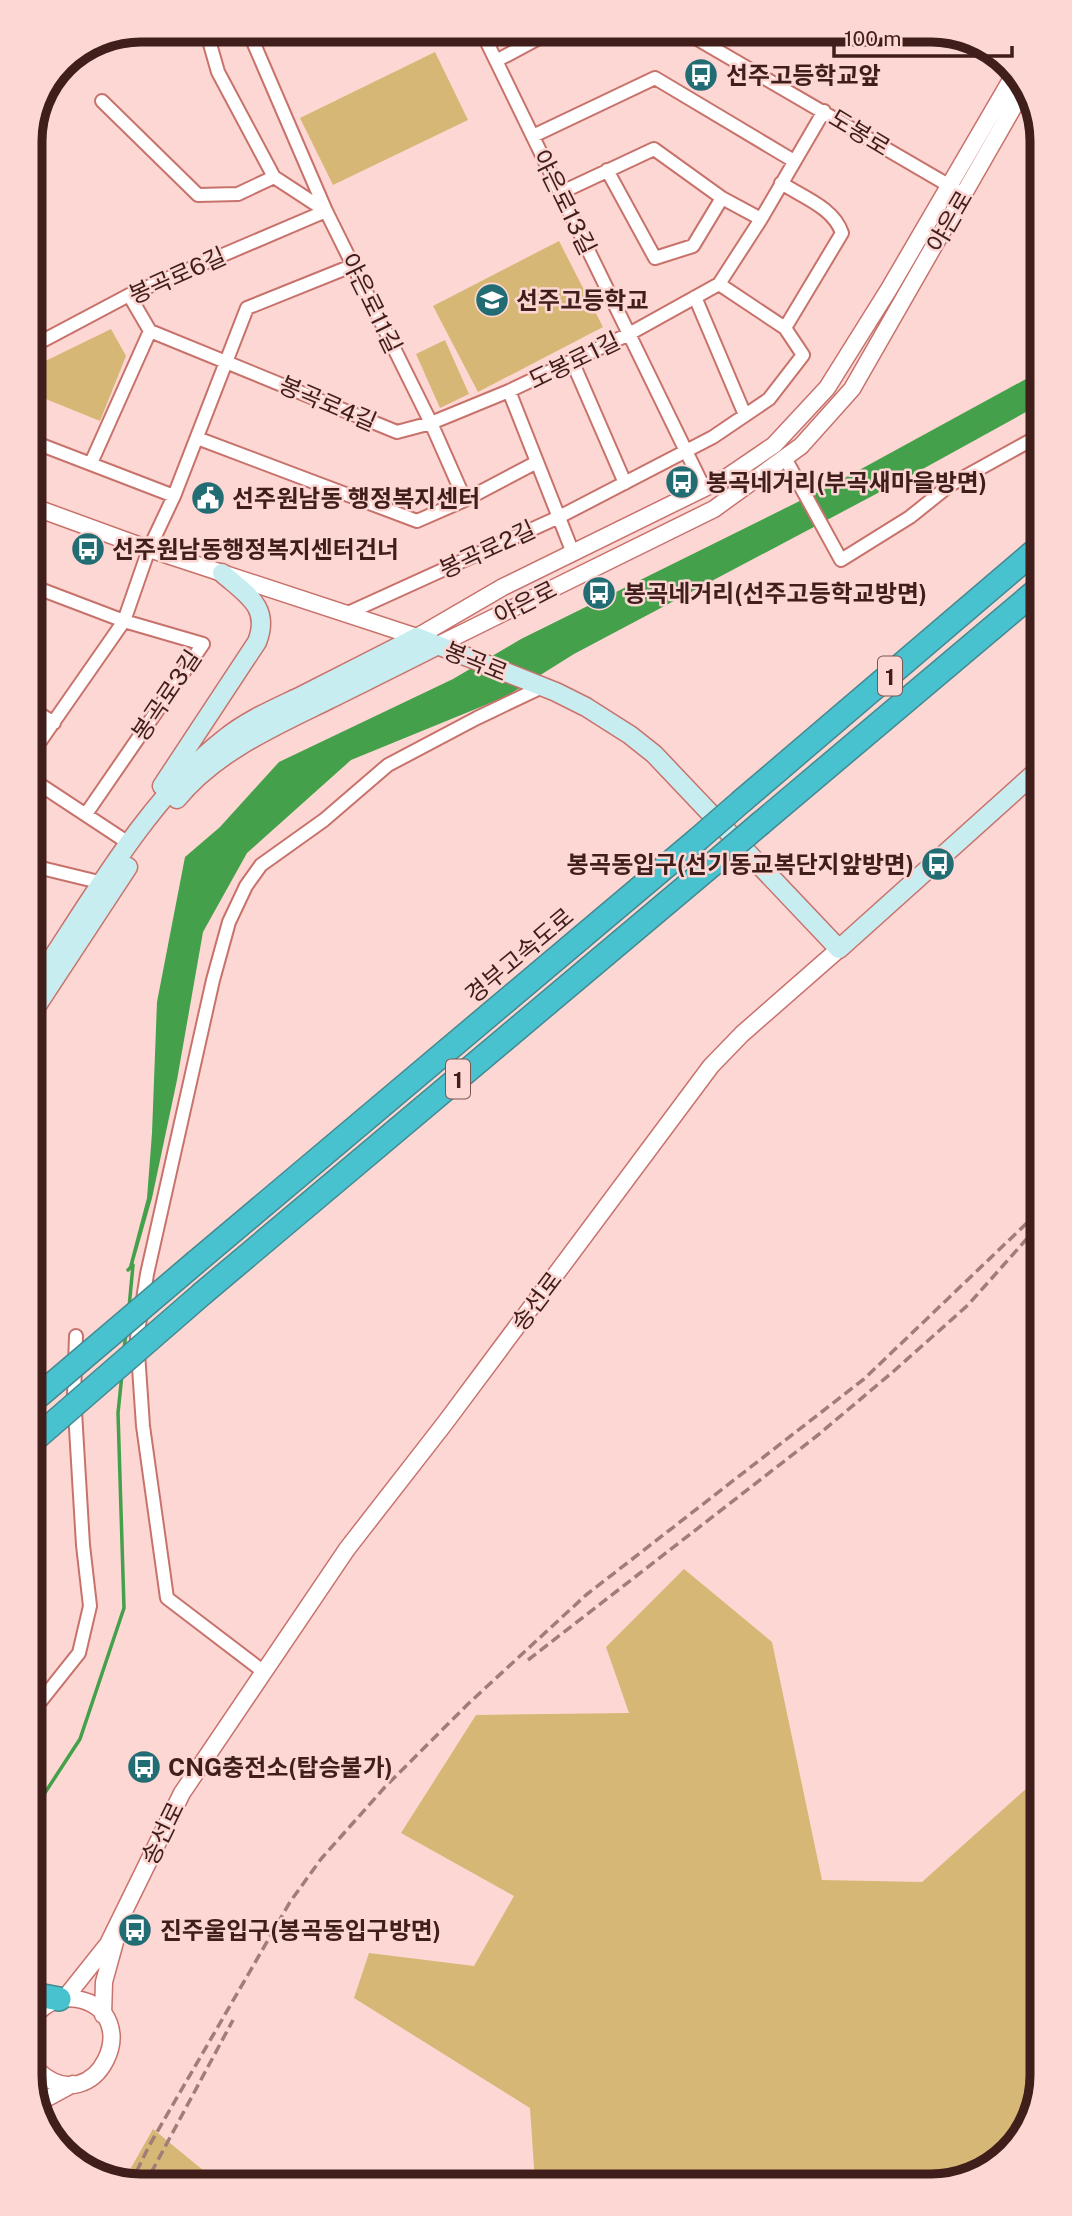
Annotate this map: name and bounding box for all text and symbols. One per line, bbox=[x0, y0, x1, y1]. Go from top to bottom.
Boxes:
scale bar bbox=[834, 14, 1012, 58]
text: 100 m bbox=[844, 26, 901, 51]
bus stop icon: 선주고등학교앞 bbox=[682, 56, 720, 94]
place label: 선주고등학교앞 bbox=[726, 61, 881, 89]
street label: 도봉로 bbox=[824, 103, 896, 161]
street label: 야은로13길 bbox=[528, 145, 602, 259]
street label: 야은로 bbox=[920, 185, 978, 257]
street label: 봉곡로6길 bbox=[124, 241, 230, 309]
street label: 야은로11길 bbox=[336, 248, 408, 358]
school or university icon: 선주고등학교 bbox=[473, 281, 511, 319]
place label: 선주고등학교 bbox=[516, 286, 648, 314]
street label: 도봉로1길 bbox=[524, 326, 624, 394]
street label: 봉곡로4길 bbox=[275, 370, 381, 436]
bus stop icon: 봉곡네거리(부곡새마을방면) bbox=[663, 463, 701, 501]
place label: 봉곡네거리(부곡새마을방면) bbox=[706, 468, 987, 496]
public building icon: 선주원남동 행정복지센터 bbox=[189, 479, 227, 517]
place label: 선주원남동 행정복지센터 bbox=[232, 484, 480, 512]
street label: 봉곡로2길 bbox=[435, 515, 539, 583]
bus stop icon: 선주원남동행정복지센터건너 bbox=[69, 530, 107, 568]
place label: 선주원남동행정복지센터건너 bbox=[112, 535, 399, 563]
street label: 야은로 bbox=[489, 574, 561, 630]
bus stop icon: 봉곡네거리(선주고등학교방면) bbox=[580, 574, 618, 612]
place label: 봉곡네거리(선주고등학교방면) bbox=[624, 579, 927, 607]
street label: 봉곡로 bbox=[440, 636, 512, 686]
street label: 봉곡로3길 bbox=[125, 644, 207, 746]
road number: 1 bbox=[878, 656, 902, 696]
bus stop icon: 봉곡동입구(선기동교복단지앞방면) bbox=[919, 845, 957, 883]
place label: 봉곡동입구(선기동교복단지앞방면) bbox=[567, 850, 914, 878]
street label: 경부고속도로 bbox=[459, 902, 579, 1008]
road number: 1 bbox=[446, 1060, 470, 1098]
street label: 송선로 bbox=[505, 1266, 567, 1336]
bus stop icon: CNG충전소(탑승불가) bbox=[125, 1748, 163, 1786]
place label: CNG충전소(탑승불가) bbox=[168, 1753, 393, 1781]
street label: 송선로 bbox=[135, 1797, 189, 1869]
bus stop icon: 진주울입구(봉곡동입구방면) bbox=[116, 1911, 154, 1949]
place label: 진주울입구(봉곡동입구방면) bbox=[160, 1916, 441, 1944]

